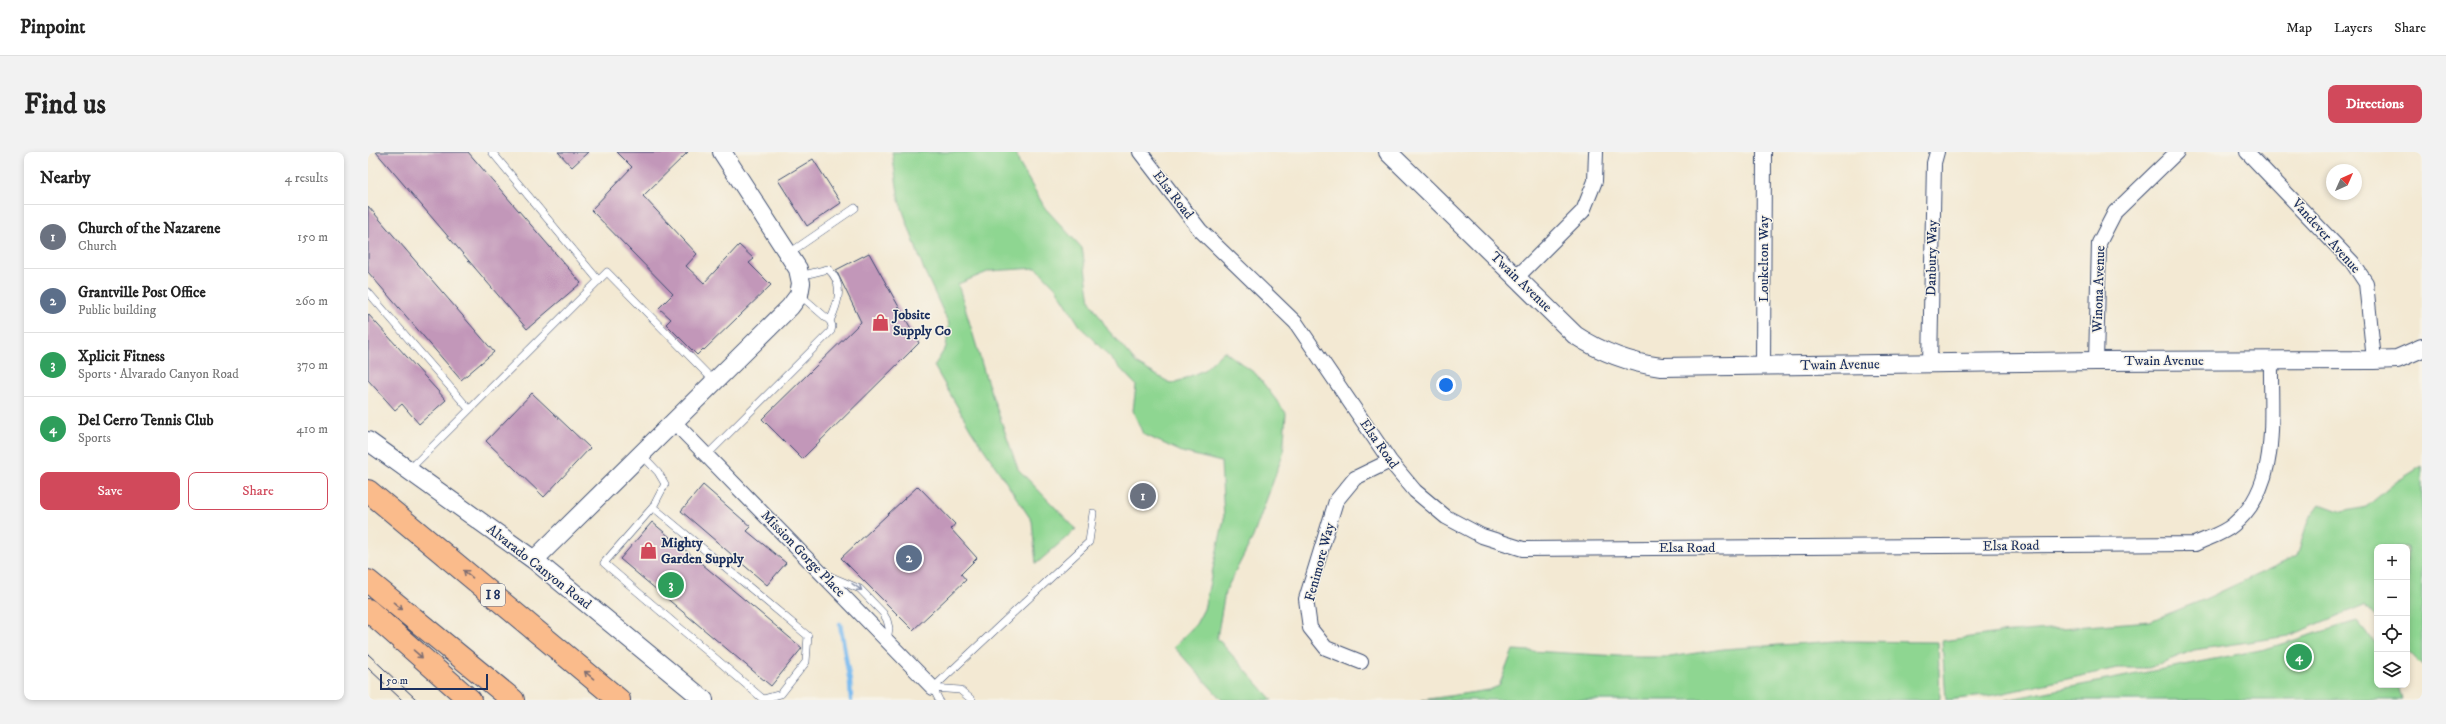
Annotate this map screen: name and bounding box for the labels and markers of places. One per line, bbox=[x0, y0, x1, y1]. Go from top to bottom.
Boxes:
place label: Jobsite Supply Co bbox=[891, 306, 951, 340]
shop icon: Jobsite Supply Co bbox=[870, 313, 890, 333]
pin: 1 bbox=[1130, 481, 1156, 511]
place label: Mighty Garden Supply bbox=[661, 534, 744, 568]
shop icon: Mighty Garden Supply bbox=[638, 541, 658, 561]
pin: 2 bbox=[896, 543, 922, 573]
pin: 3 bbox=[658, 570, 684, 600]
pin: 4 bbox=[2286, 642, 2312, 672]

